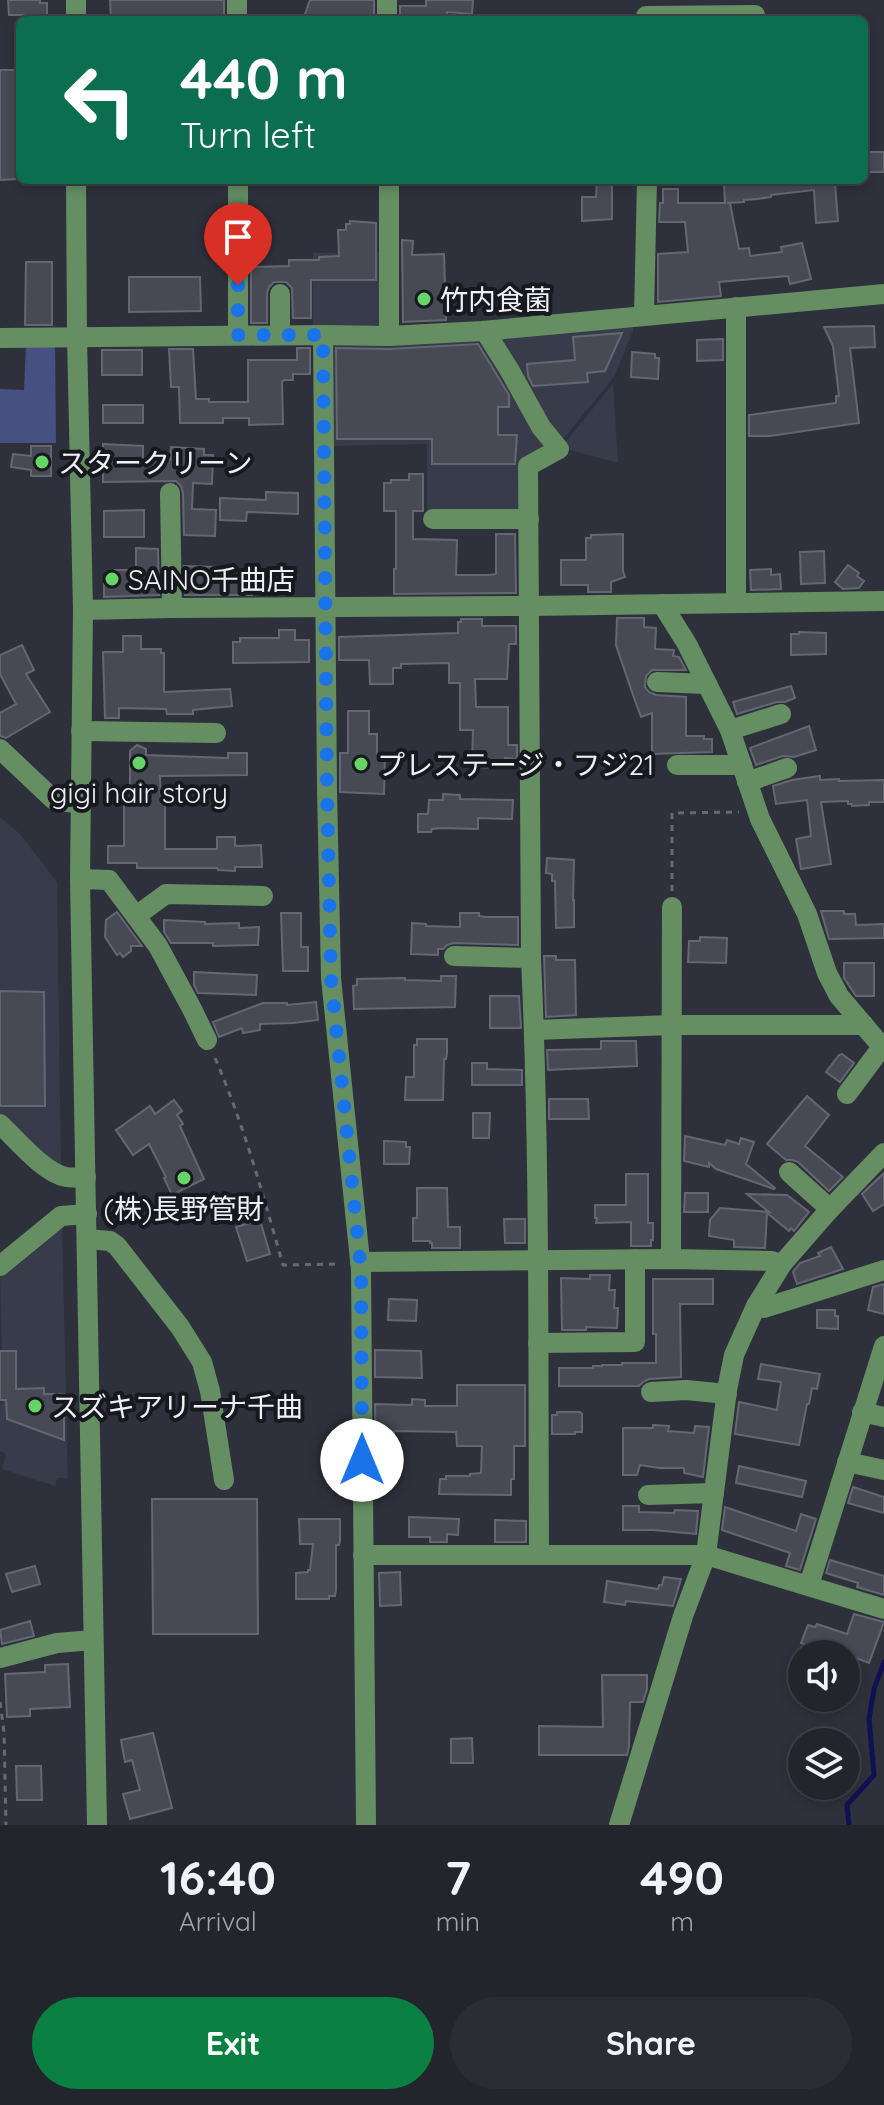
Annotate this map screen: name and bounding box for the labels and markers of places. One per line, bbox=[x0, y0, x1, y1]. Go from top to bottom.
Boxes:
pin bbox=[204, 203, 272, 285]
place label: 竹内食菌 bbox=[440, 282, 552, 317]
marker: 竹内食菌 bbox=[415, 290, 433, 308]
place label: スタークリーン bbox=[58, 445, 253, 480]
marker: スタークリーン bbox=[33, 453, 51, 471]
place label: SAINO千曲店 bbox=[128, 562, 295, 597]
marker: SAINO千曲店 bbox=[103, 570, 121, 588]
place label: プレステージ・フジ21 bbox=[377, 747, 654, 782]
marker: gigi hair story bbox=[130, 754, 148, 772]
marker: プレステージ・フジ21 bbox=[352, 755, 370, 773]
place label: gigi hair story bbox=[50, 775, 228, 810]
marker: (株)長野管財 bbox=[175, 1169, 193, 1187]
place label: (株)長野管財 bbox=[104, 1191, 264, 1226]
place label: スズキアリーナ千曲 bbox=[51, 1389, 303, 1424]
marker: スズキアリーナ千曲 bbox=[26, 1397, 44, 1415]

